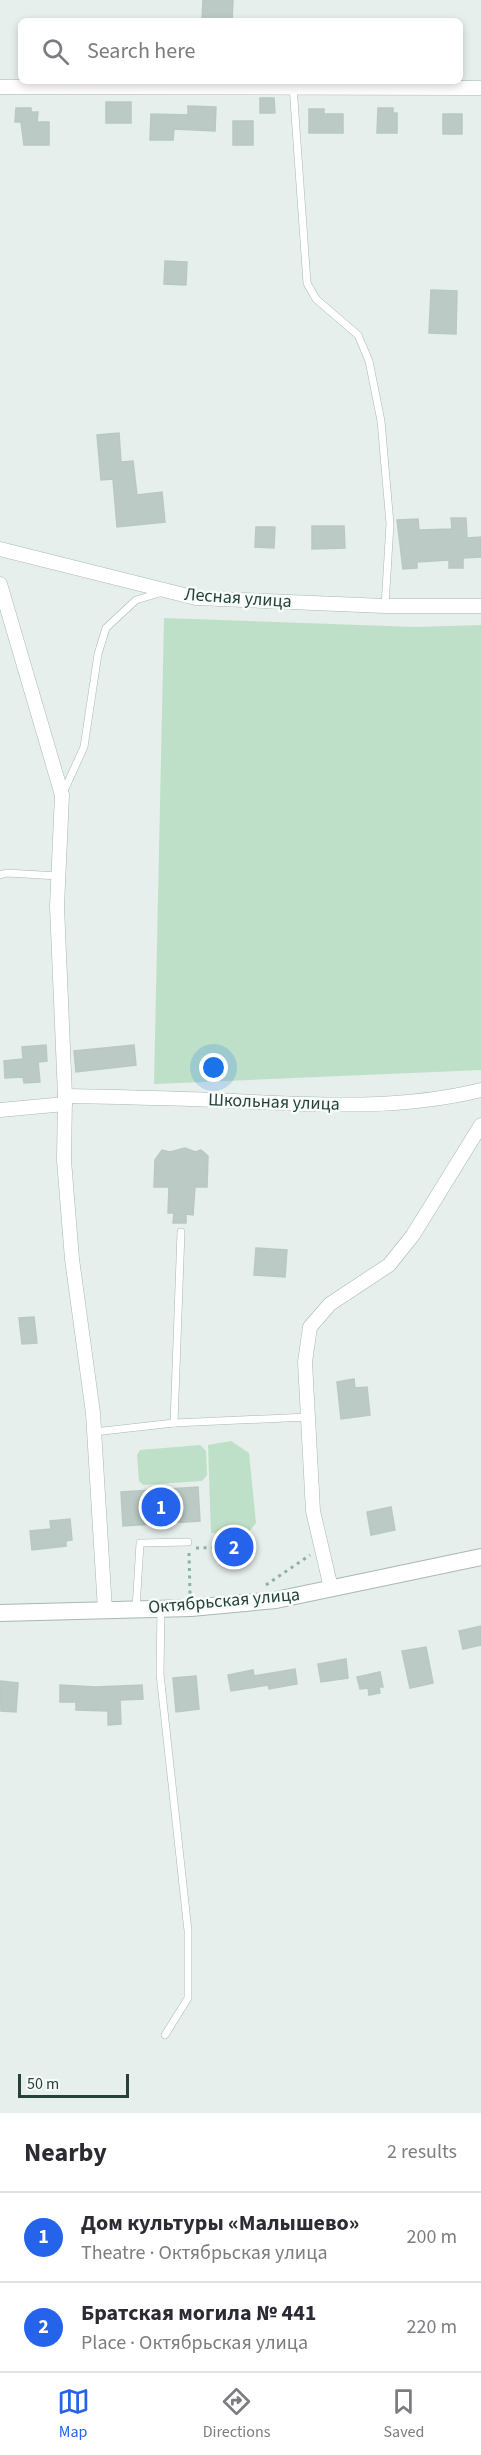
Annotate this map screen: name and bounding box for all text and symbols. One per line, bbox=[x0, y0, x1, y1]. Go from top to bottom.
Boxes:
search box bbox=[18, 18, 463, 84]
icon: search bbox=[39, 35, 72, 68]
text: Search here bbox=[87, 35, 195, 67]
street label: Лесная улица bbox=[183, 582, 293, 614]
your location bbox=[199, 1053, 228, 1082]
street label: Школьная улица bbox=[208, 1087, 340, 1117]
pin: 1 bbox=[142, 1484, 180, 1530]
pin: 2 bbox=[214, 1524, 254, 1570]
street label: Октябрьская улица bbox=[147, 1582, 301, 1620]
scale bar bbox=[18, 2071, 129, 2098]
text: 50 m bbox=[27, 2073, 59, 2095]
text: Nearby bbox=[24, 2134, 107, 2171]
text: 2 results bbox=[387, 2138, 457, 2166]
text: Дом культуры «Малышево» bbox=[81, 2207, 359, 2239]
text: 1 bbox=[38, 2223, 49, 2251]
text: 200 m bbox=[407, 2223, 457, 2251]
text: Theatre · Октябрьская улица bbox=[81, 2239, 327, 2267]
text: Братская могила № 441 bbox=[81, 2297, 316, 2329]
text: 2 bbox=[38, 2313, 49, 2341]
text: 220 m bbox=[407, 2313, 457, 2341]
text: Place · Октябрьская улица bbox=[81, 2329, 308, 2357]
tab: Map bbox=[57, 2385, 90, 2443]
tab: Directions bbox=[203, 2385, 270, 2443]
tab: Saved bbox=[384, 2385, 424, 2443]

